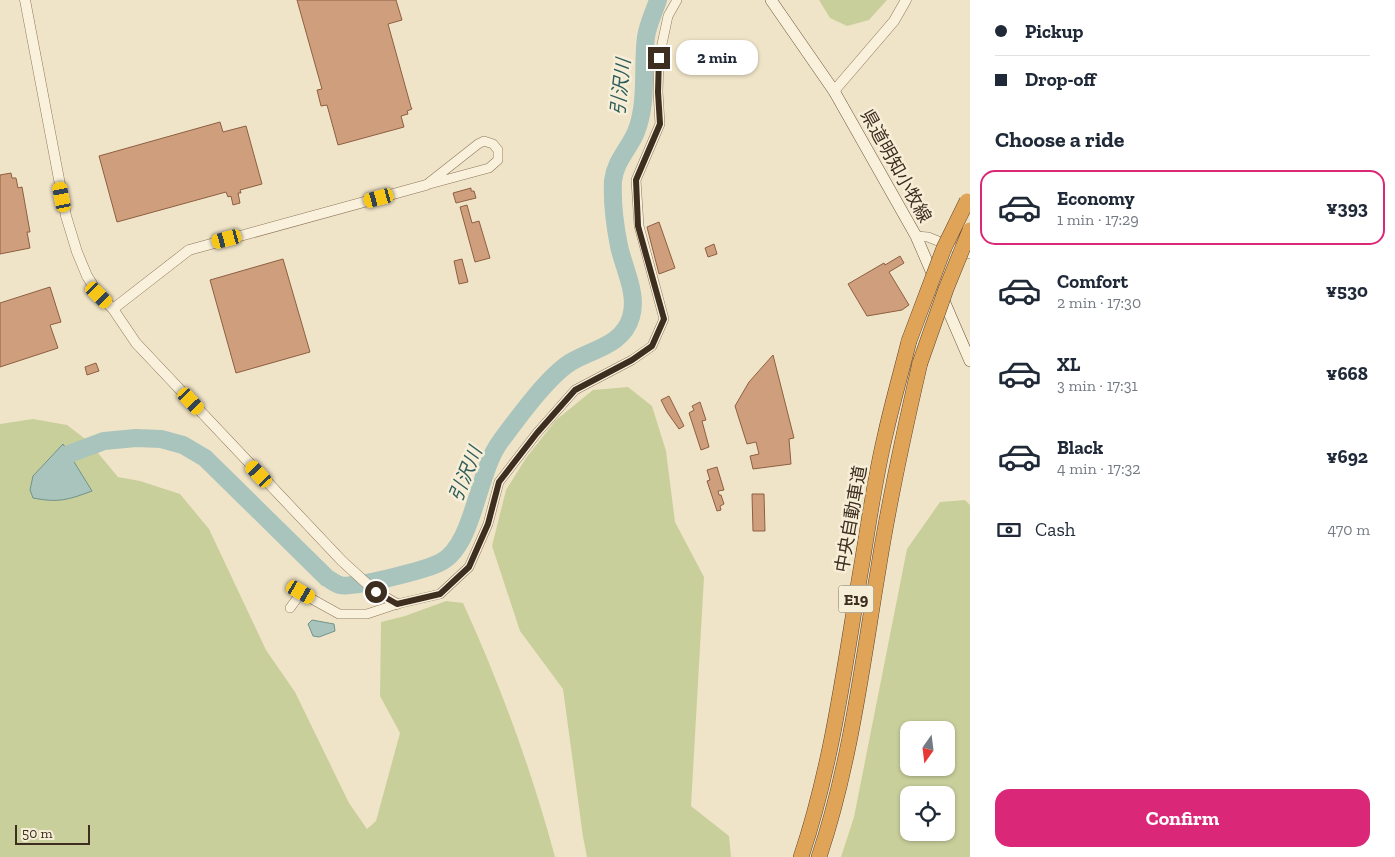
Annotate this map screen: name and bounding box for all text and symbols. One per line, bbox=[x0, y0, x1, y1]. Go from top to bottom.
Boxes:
text: Pickup bbox=[1025, 20, 1083, 43]
callout: 2 min bbox=[676, 40, 759, 76]
route end bbox=[648, 47, 670, 69]
text: 2 min bbox=[697, 48, 737, 67]
water label: 引沢川 bbox=[606, 56, 635, 117]
text: Drop-off bbox=[1025, 68, 1096, 91]
street label: 県道明知小牧線 bbox=[856, 106, 936, 226]
text: Choose a ride bbox=[995, 126, 1125, 153]
car bbox=[51, 181, 72, 213]
icon: car bbox=[997, 185, 1042, 230]
car bbox=[362, 187, 395, 209]
text: Economy bbox=[1057, 187, 1135, 210]
text: ¥393 bbox=[1326, 196, 1368, 219]
text: 1 min · 17:29 bbox=[1057, 210, 1139, 229]
car bbox=[210, 228, 243, 250]
icon: car bbox=[997, 268, 1042, 313]
text: Comfort bbox=[1057, 270, 1128, 293]
car bbox=[83, 279, 114, 311]
text: ¥530 bbox=[1326, 279, 1368, 302]
text: 2 min · 17:30 bbox=[1057, 293, 1141, 312]
icon: car bbox=[997, 351, 1042, 396]
text: XL bbox=[1057, 353, 1080, 376]
text: ¥668 bbox=[1326, 362, 1368, 385]
text: 3 min · 17:31 bbox=[1057, 376, 1138, 395]
car bbox=[175, 385, 206, 417]
icon: car bbox=[997, 434, 1042, 479]
text: Black bbox=[1057, 436, 1103, 459]
water label: 引沢川 bbox=[444, 442, 488, 505]
text: ¥692 bbox=[1326, 445, 1368, 468]
car bbox=[243, 458, 274, 490]
text: 4 min · 17:32 bbox=[1057, 459, 1141, 478]
street label: 中央自動車道 bbox=[831, 464, 871, 574]
icon: cash bbox=[995, 516, 1023, 544]
text: Cash bbox=[1035, 518, 1075, 541]
text: 470 m bbox=[1327, 520, 1370, 539]
car bbox=[284, 578, 317, 606]
route start bbox=[365, 581, 387, 603]
road number: E19 bbox=[838, 586, 874, 612]
north arrow bbox=[900, 721, 955, 776]
map controls bbox=[900, 721, 955, 841]
button: locate bbox=[900, 786, 955, 841]
button: Confirm bbox=[995, 789, 1370, 847]
scale bar bbox=[15, 822, 90, 845]
text: 50 m bbox=[22, 825, 53, 842]

